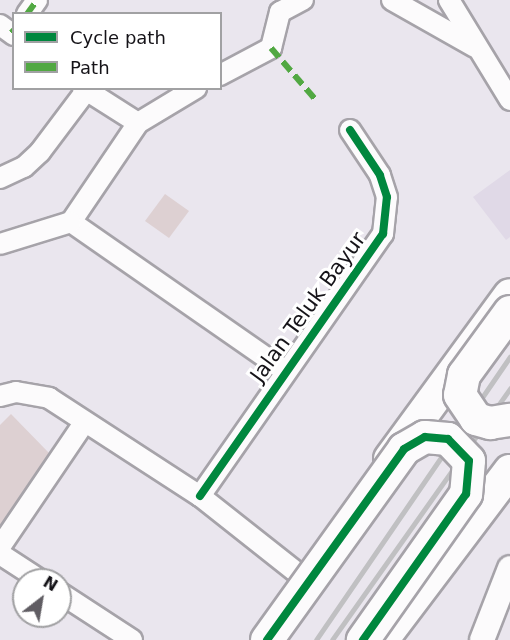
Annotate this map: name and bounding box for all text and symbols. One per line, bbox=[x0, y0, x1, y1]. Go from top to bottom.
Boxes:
legend bbox=[12, 12, 222, 90]
text: Cycle path bbox=[70, 27, 166, 48]
text: Path bbox=[70, 57, 110, 78]
street label: Jalan Teluk Bayur bbox=[245, 227, 371, 387]
north arrow bbox=[12, 568, 72, 628]
text: N bbox=[40, 572, 61, 595]

